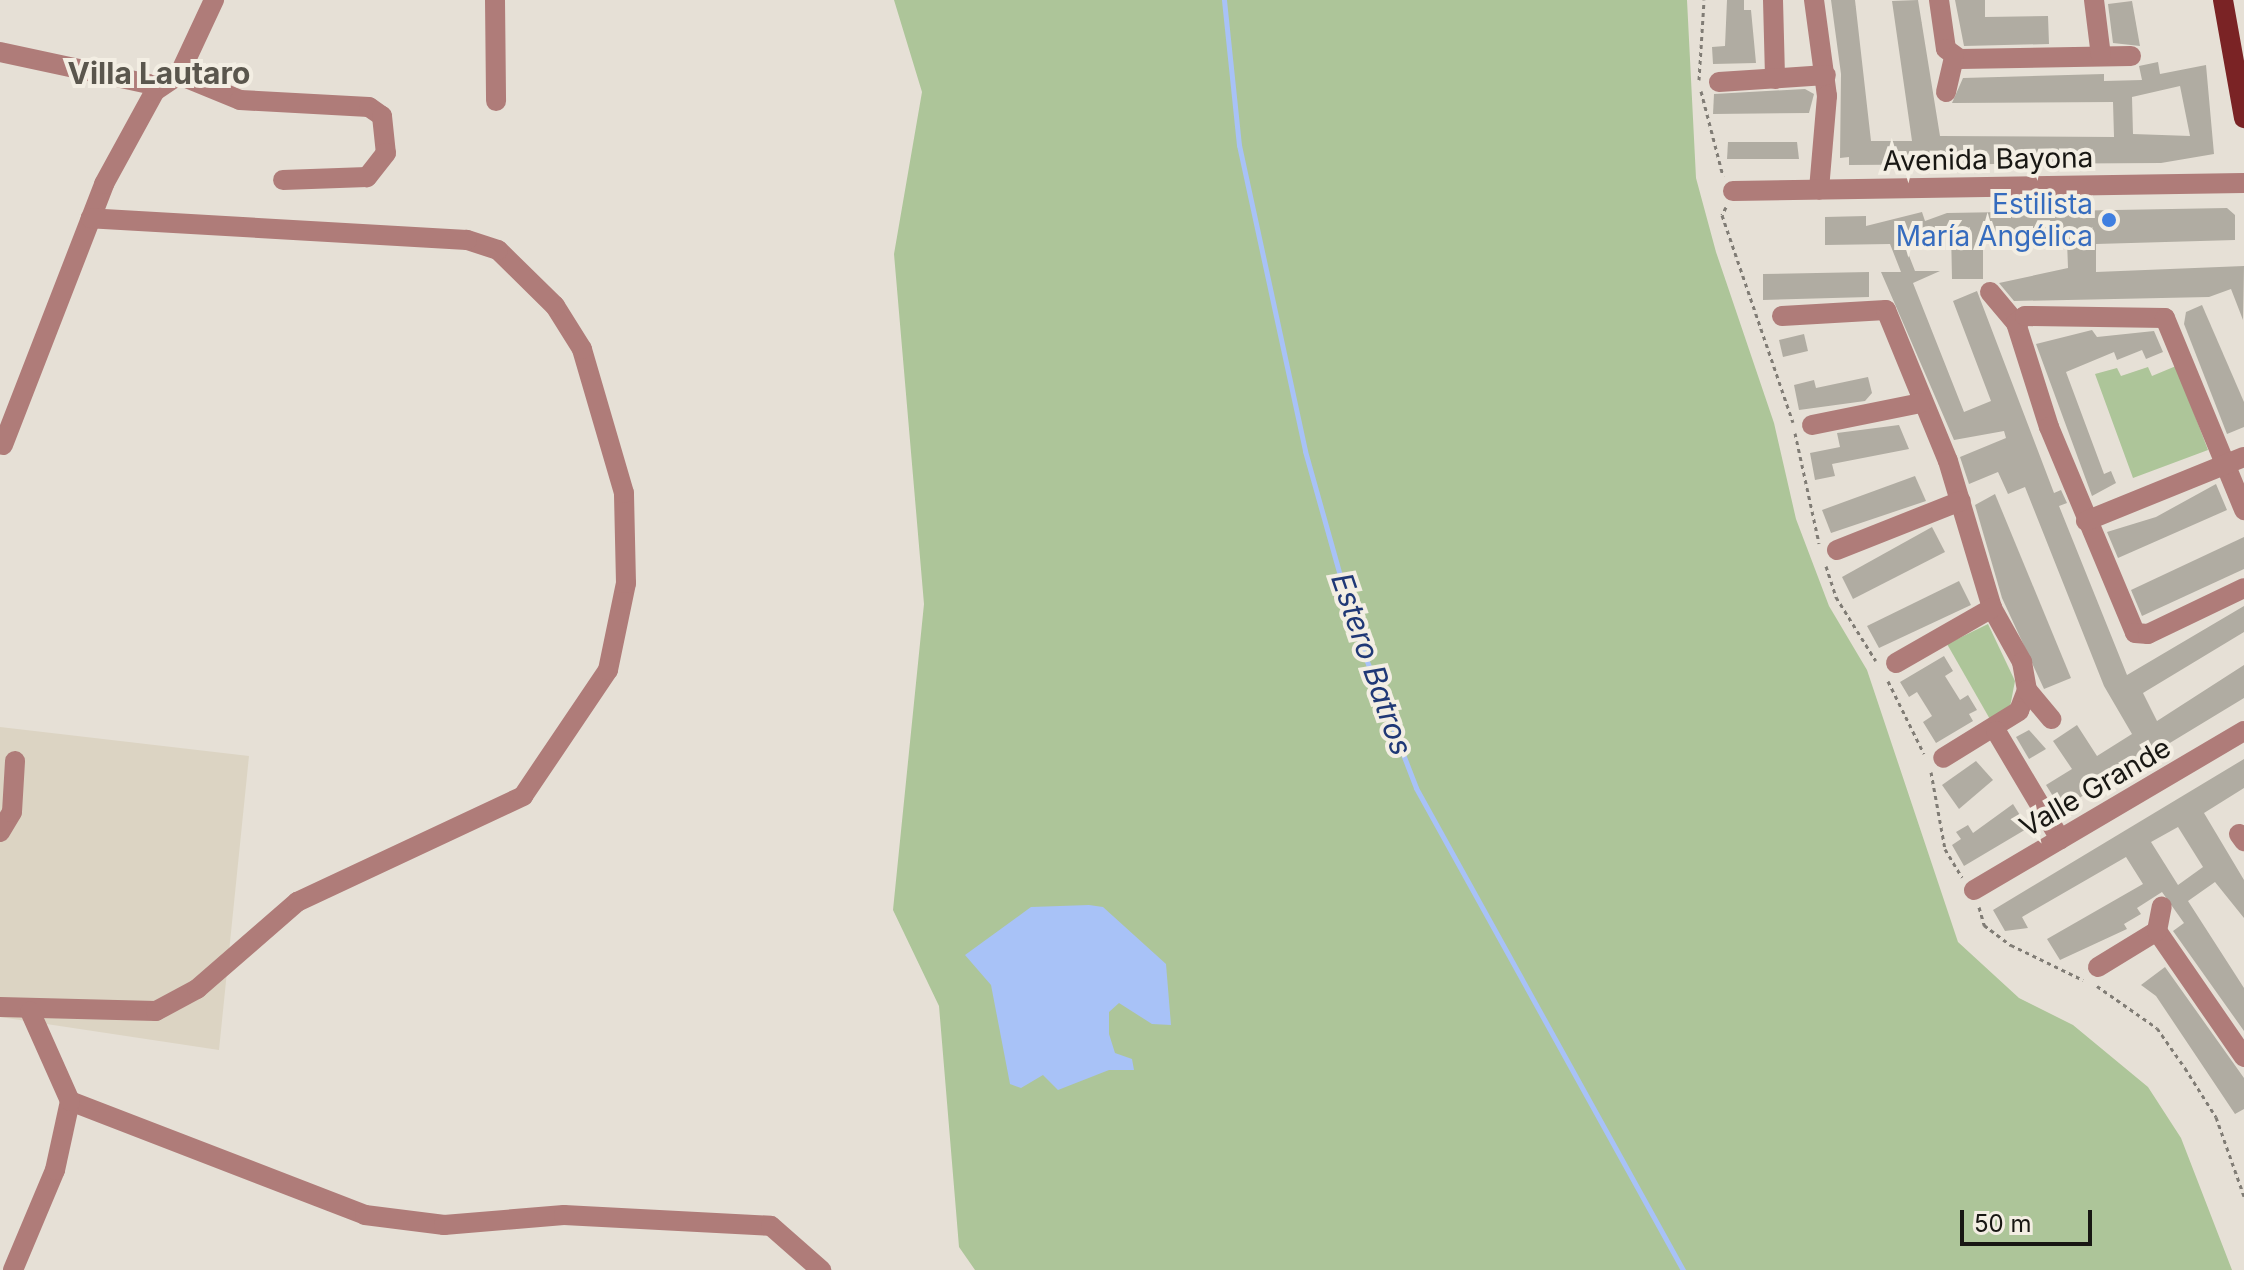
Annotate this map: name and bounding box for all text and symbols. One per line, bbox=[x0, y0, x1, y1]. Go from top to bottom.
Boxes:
district label: Villa Lautaro bbox=[68, 55, 250, 91]
street label: Avenida Bayona bbox=[1882, 140, 2094, 178]
place label: Estilista María Angélica bbox=[1896, 187, 2093, 253]
marker: Estilista María Angélica bbox=[2100, 211, 2118, 229]
water label: Estero Batros bbox=[1324, 568, 1420, 760]
street label: Valle Grande bbox=[2014, 730, 2176, 844]
scale bar bbox=[1964, 1194, 2096, 1244]
text: 50 m bbox=[1974, 1209, 2032, 1238]

